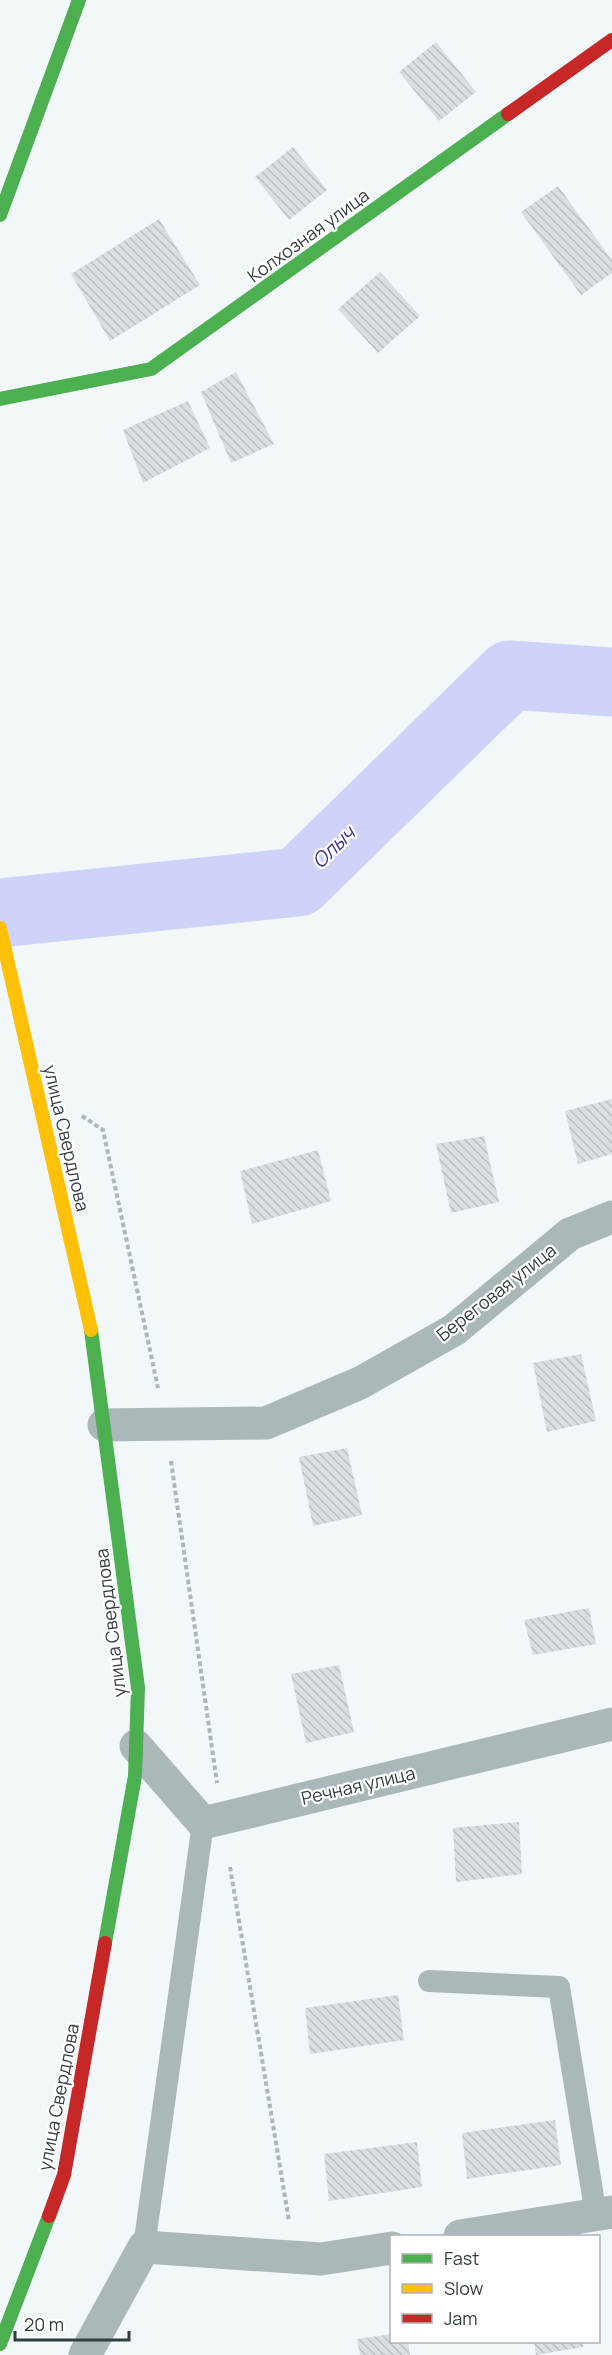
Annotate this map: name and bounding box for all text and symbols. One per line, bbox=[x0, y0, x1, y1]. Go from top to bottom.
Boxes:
street label: Колхозная улица bbox=[242, 183, 374, 287]
water label: Олыч bbox=[306, 818, 362, 874]
street label: улица Свердлова bbox=[38, 1062, 96, 1214]
street label: Береговая улица bbox=[431, 1238, 561, 1346]
street label: улица Свердлова bbox=[89, 1547, 131, 1699]
street label: Речная улица bbox=[299, 1760, 417, 1810]
street label: улица Свердлова bbox=[32, 2021, 84, 2173]
legend bbox=[390, 2235, 600, 2343]
text: Fast bbox=[444, 2246, 479, 2270]
text: Slow bbox=[444, 2276, 484, 2300]
scale bar bbox=[15, 2304, 129, 2342]
text: Jam bbox=[444, 2306, 478, 2330]
text: 20 m bbox=[24, 2312, 64, 2336]

